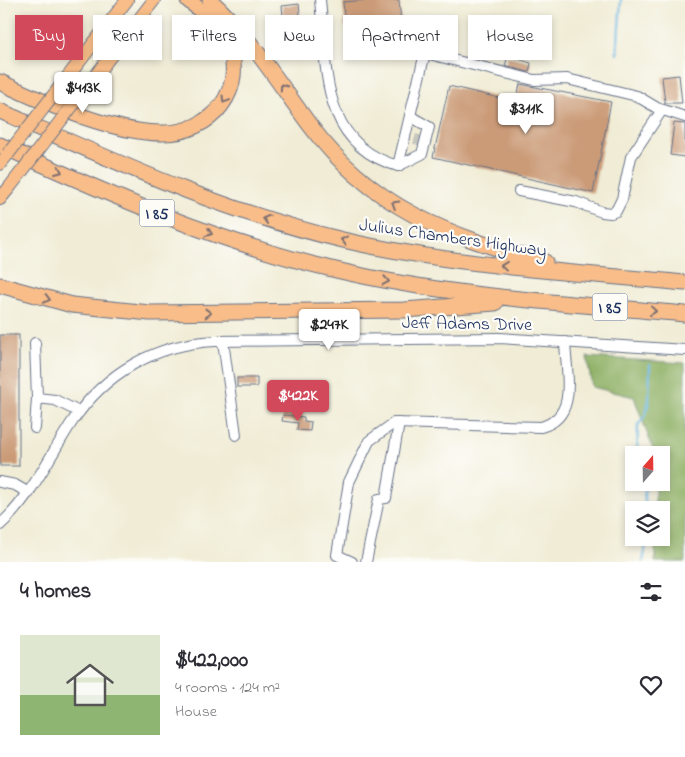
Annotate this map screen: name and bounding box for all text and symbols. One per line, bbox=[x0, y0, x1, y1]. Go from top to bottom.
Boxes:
chip: Buy bbox=[15, 15, 83, 60]
chip: Rent bbox=[93, 15, 162, 60]
chip: Filters bbox=[172, 15, 255, 60]
chip: New bbox=[265, 15, 333, 60]
chip: Apartment bbox=[343, 15, 458, 60]
chip: House bbox=[468, 15, 552, 60]
pin: $413K bbox=[48, 72, 118, 114]
text: $413K bbox=[65, 76, 101, 100]
one-way arrow bbox=[280, 84, 289, 93]
pin: $311K bbox=[491, 92, 561, 135]
one-way arrow bbox=[221, 95, 231, 104]
text: $311K bbox=[509, 97, 543, 121]
one-way arrow bbox=[54, 164, 63, 175]
road number: I 85 bbox=[140, 200, 174, 227]
one-way arrow bbox=[391, 201, 400, 210]
street label: Julius Chambers Highway bbox=[357, 213, 548, 266]
one-way arrow bbox=[262, 215, 270, 225]
one-way arrow bbox=[204, 227, 212, 237]
one-way arrow bbox=[339, 235, 348, 246]
one-way arrow bbox=[500, 261, 508, 272]
one-way arrow bbox=[382, 275, 391, 285]
one-way arrow bbox=[42, 293, 51, 304]
road number: I 85 bbox=[592, 294, 628, 320]
one-way arrow bbox=[649, 305, 657, 316]
one-way arrow bbox=[204, 308, 212, 319]
pin: $247K bbox=[294, 308, 364, 351]
street label: Jeff Adams Drive bbox=[402, 311, 533, 339]
text: $247K bbox=[310, 313, 348, 337]
pin: $422K bbox=[263, 380, 333, 422]
text: $422K bbox=[278, 384, 318, 408]
north arrow bbox=[625, 446, 670, 491]
map controls bbox=[625, 446, 670, 546]
button: layers bbox=[625, 501, 670, 546]
text: 4 homes bbox=[20, 577, 91, 607]
icon: filters bbox=[637, 578, 665, 606]
text: $422,000 bbox=[175, 646, 248, 676]
icon: home bbox=[60, 655, 120, 715]
icon: heart bbox=[637, 671, 665, 699]
text: 4 rooms · 124 m² bbox=[175, 676, 280, 700]
text: House bbox=[175, 700, 217, 724]

